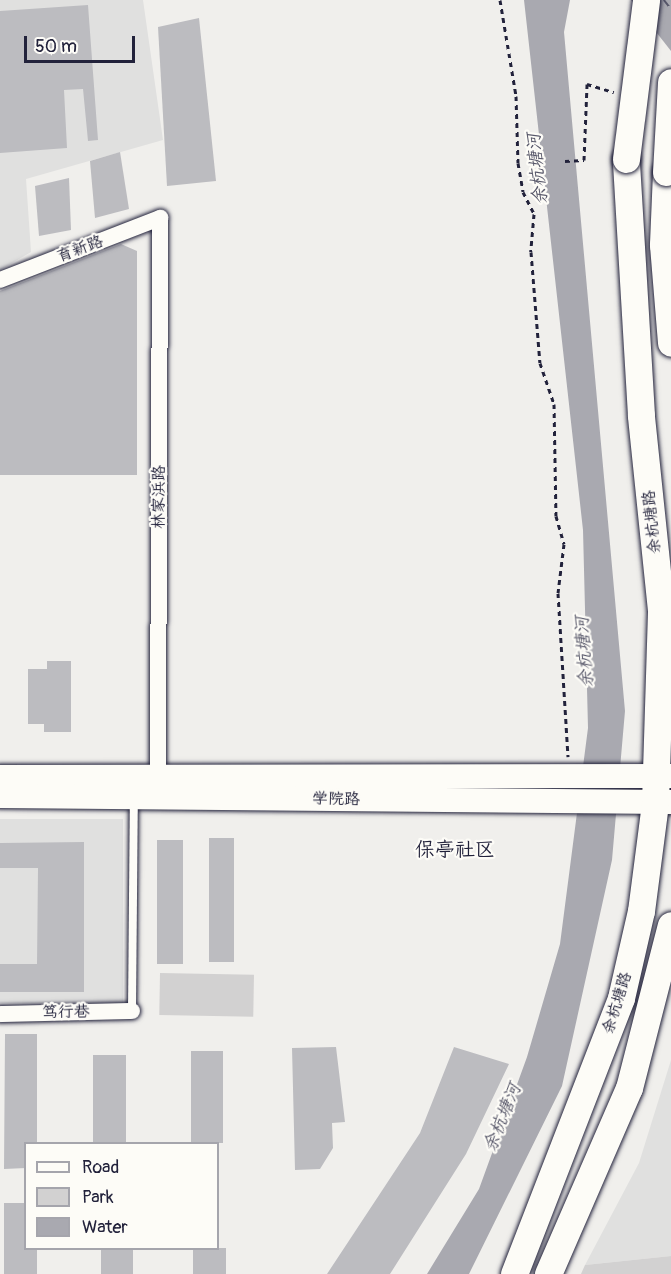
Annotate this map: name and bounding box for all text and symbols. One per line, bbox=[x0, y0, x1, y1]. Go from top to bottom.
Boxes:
scale bar bbox=[27, 24, 138, 62]
text: 50 m bbox=[35, 35, 77, 58]
water label: 余杭塘河 bbox=[523, 132, 553, 206]
street label: 育新路 bbox=[54, 231, 106, 267]
street label: 林家浜路 bbox=[149, 465, 169, 529]
street label: 余杭塘路 bbox=[639, 489, 665, 555]
water label: 余杭塘河 bbox=[572, 615, 598, 689]
street label: 学院路 bbox=[312, 789, 360, 809]
district label: 保亭社区 bbox=[415, 837, 495, 861]
street label: 余杭塘路 bbox=[598, 970, 636, 1036]
street label: 笃行巷 bbox=[42, 1002, 90, 1022]
water label: 余杭塘河 bbox=[480, 1081, 526, 1155]
legend bbox=[24, 1142, 219, 1250]
text: Road bbox=[82, 1156, 119, 1179]
text: Park bbox=[82, 1186, 114, 1209]
text: Water bbox=[82, 1216, 128, 1239]

